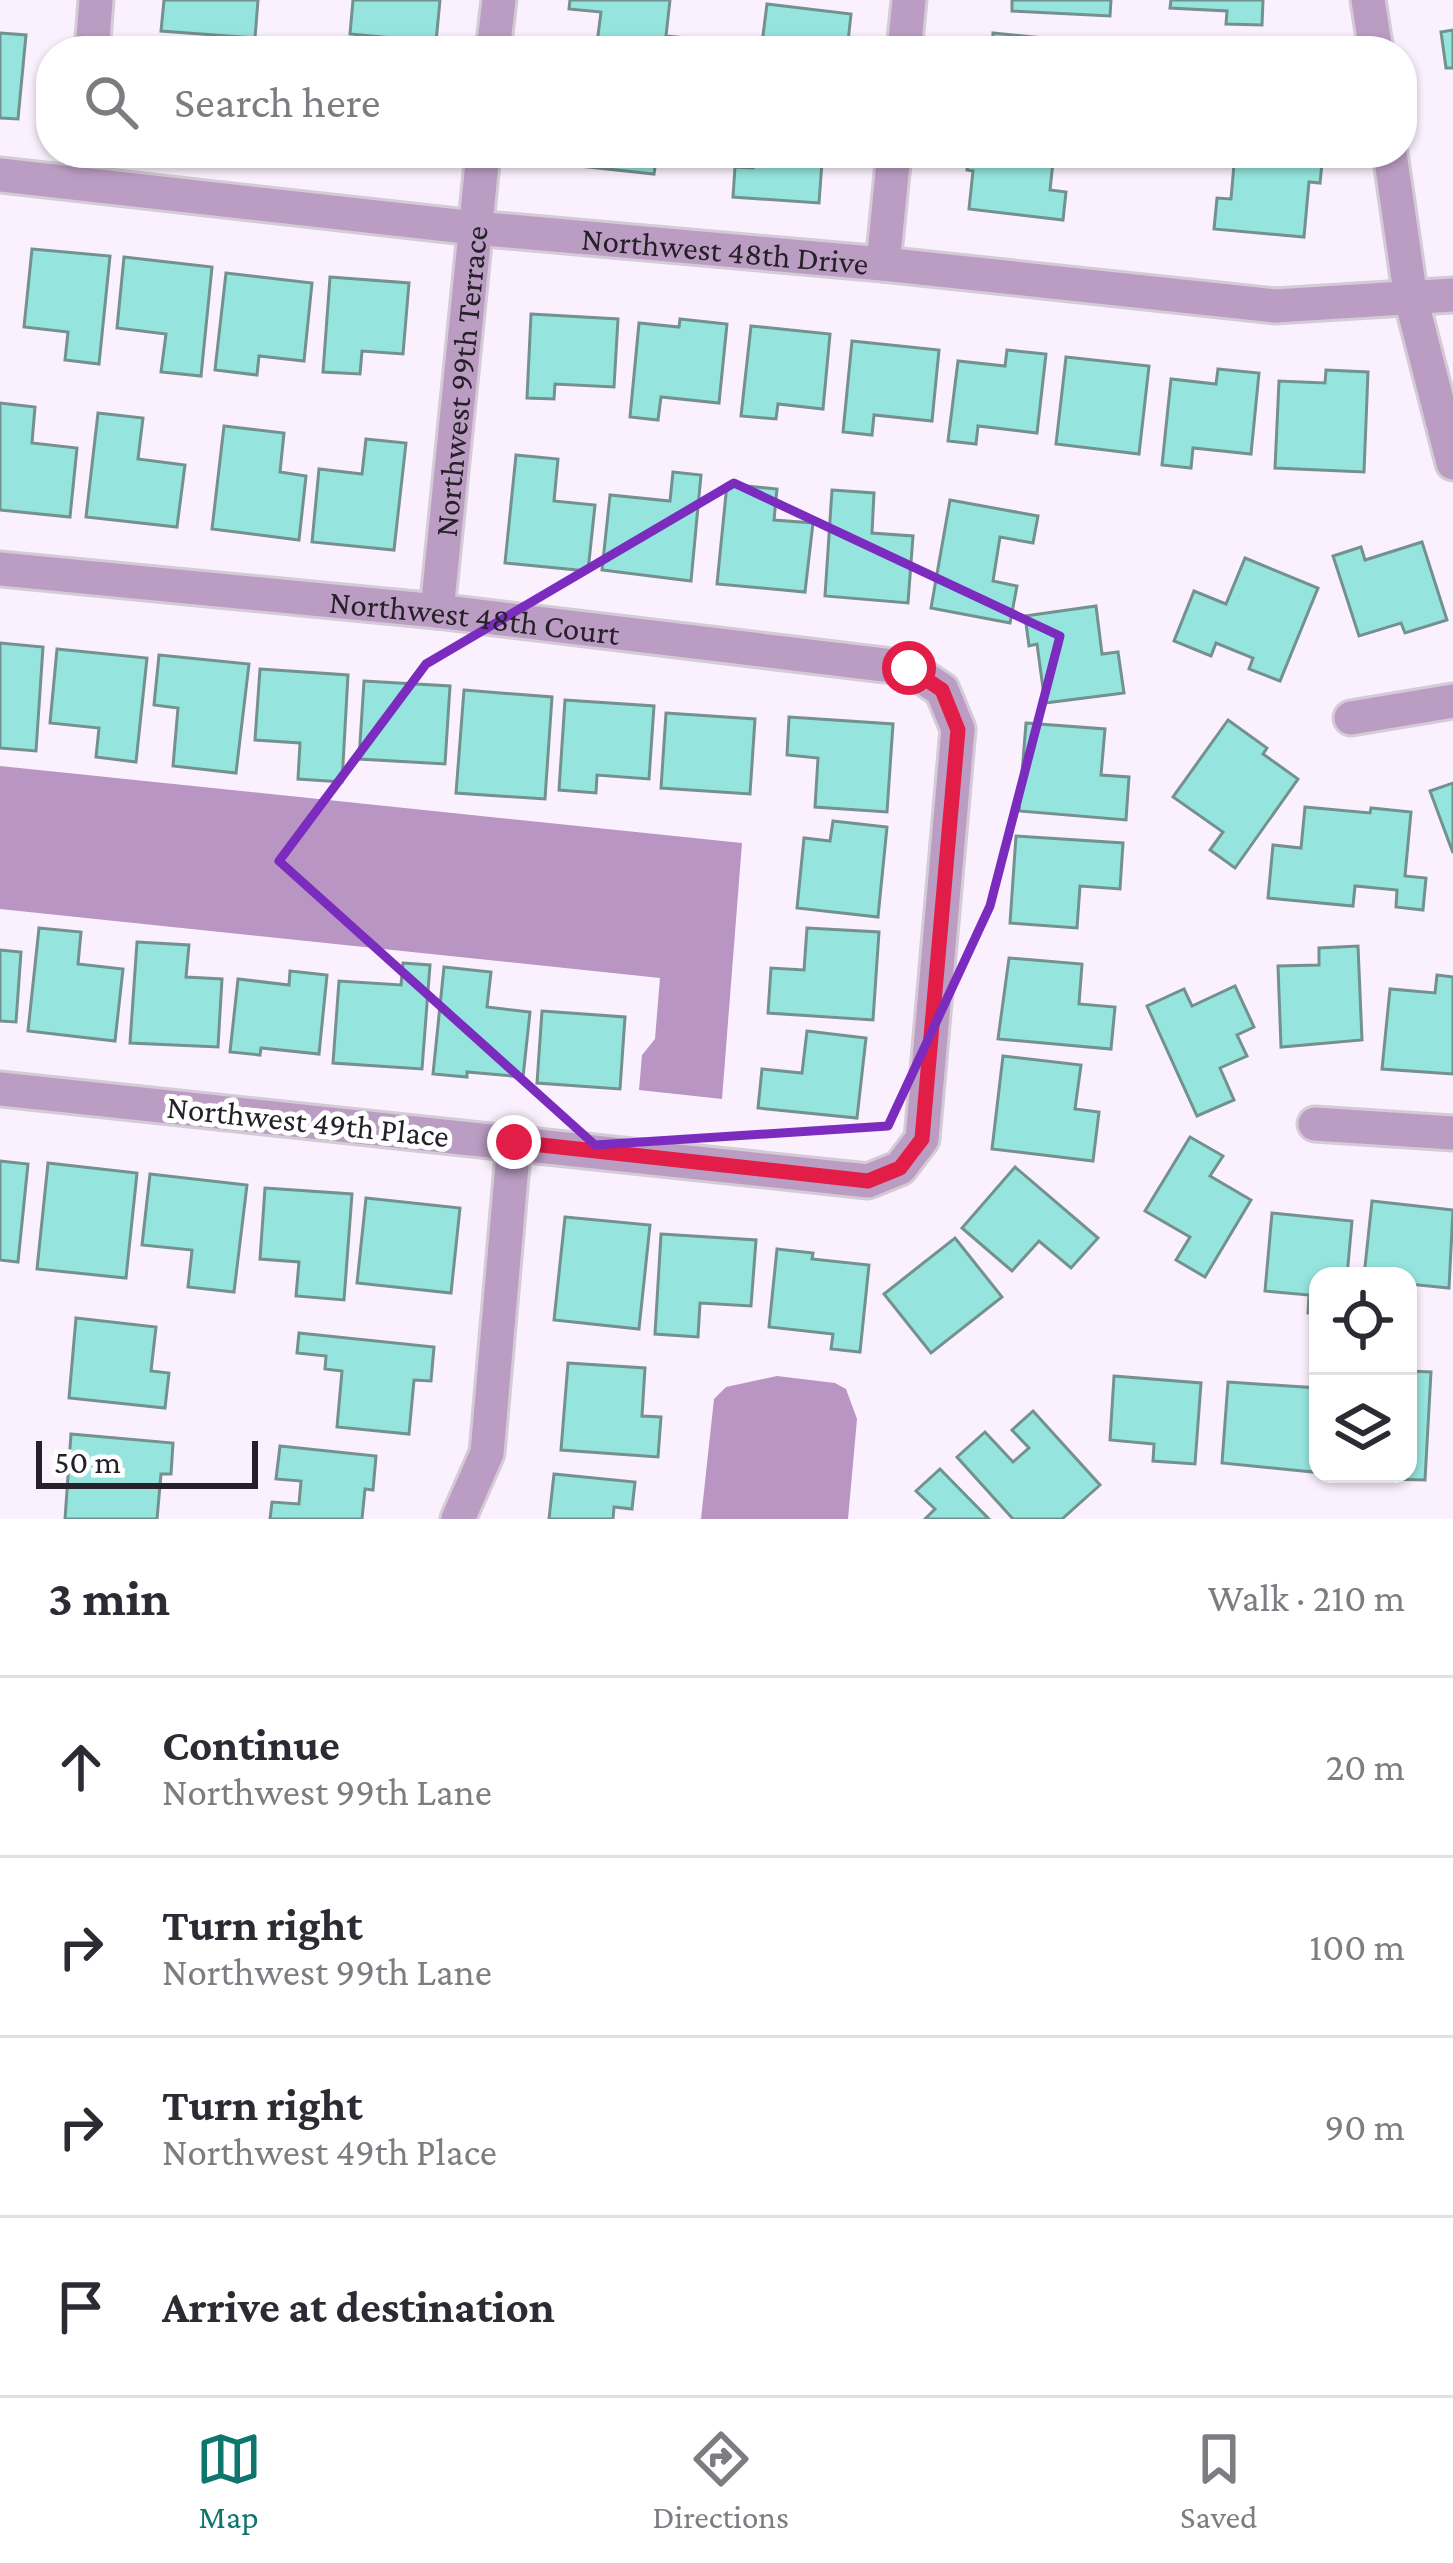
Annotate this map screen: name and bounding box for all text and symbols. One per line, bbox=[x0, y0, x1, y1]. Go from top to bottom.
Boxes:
search box bbox=[36, 36, 1417, 168]
icon: search bbox=[78, 69, 144, 135]
text: Search here bbox=[174, 77, 381, 127]
street label: Northwest 48th Drive bbox=[580, 219, 870, 281]
street label: Northwest 99th Terrace bbox=[426, 224, 494, 539]
street label: Northwest 48th Court bbox=[328, 582, 623, 652]
route start bbox=[882, 641, 936, 695]
street label: Northwest 49th Place bbox=[165, 1088, 451, 1154]
route end bbox=[487, 1115, 541, 1169]
map controls bbox=[1309, 1267, 1417, 1483]
button: locate bbox=[1309, 1267, 1417, 1375]
button: layers bbox=[1309, 1375, 1417, 1483]
scale bar bbox=[36, 1435, 258, 1488]
text: 50 m bbox=[54, 1443, 121, 1480]
text: 3 min bbox=[48, 1569, 170, 1626]
text: Walk · 210 m bbox=[1208, 1576, 1405, 1619]
text: Continue bbox=[162, 1720, 340, 1770]
icon: ahead bbox=[48, 1734, 114, 1800]
text: 20 m bbox=[1326, 1745, 1405, 1788]
text: Northwest 99th Lane bbox=[162, 1770, 492, 1813]
text: Turn right bbox=[162, 1900, 363, 1950]
icon: right bbox=[48, 1914, 114, 1980]
text: 100 m bbox=[1309, 1925, 1405, 1968]
text: Northwest 99th Lane bbox=[162, 1950, 492, 1993]
text: Turn right bbox=[162, 2080, 363, 2130]
icon: right bbox=[48, 2094, 114, 2160]
text: 90 m bbox=[1324, 2105, 1405, 2148]
text: Northwest 49th Place bbox=[162, 2130, 497, 2173]
icon: arrive bbox=[48, 2274, 114, 2340]
text: Arrive at destination bbox=[162, 2282, 555, 2332]
tab: Map bbox=[196, 2426, 262, 2535]
tab: Directions bbox=[653, 2426, 789, 2535]
tab: Saved bbox=[1180, 2426, 1257, 2535]

